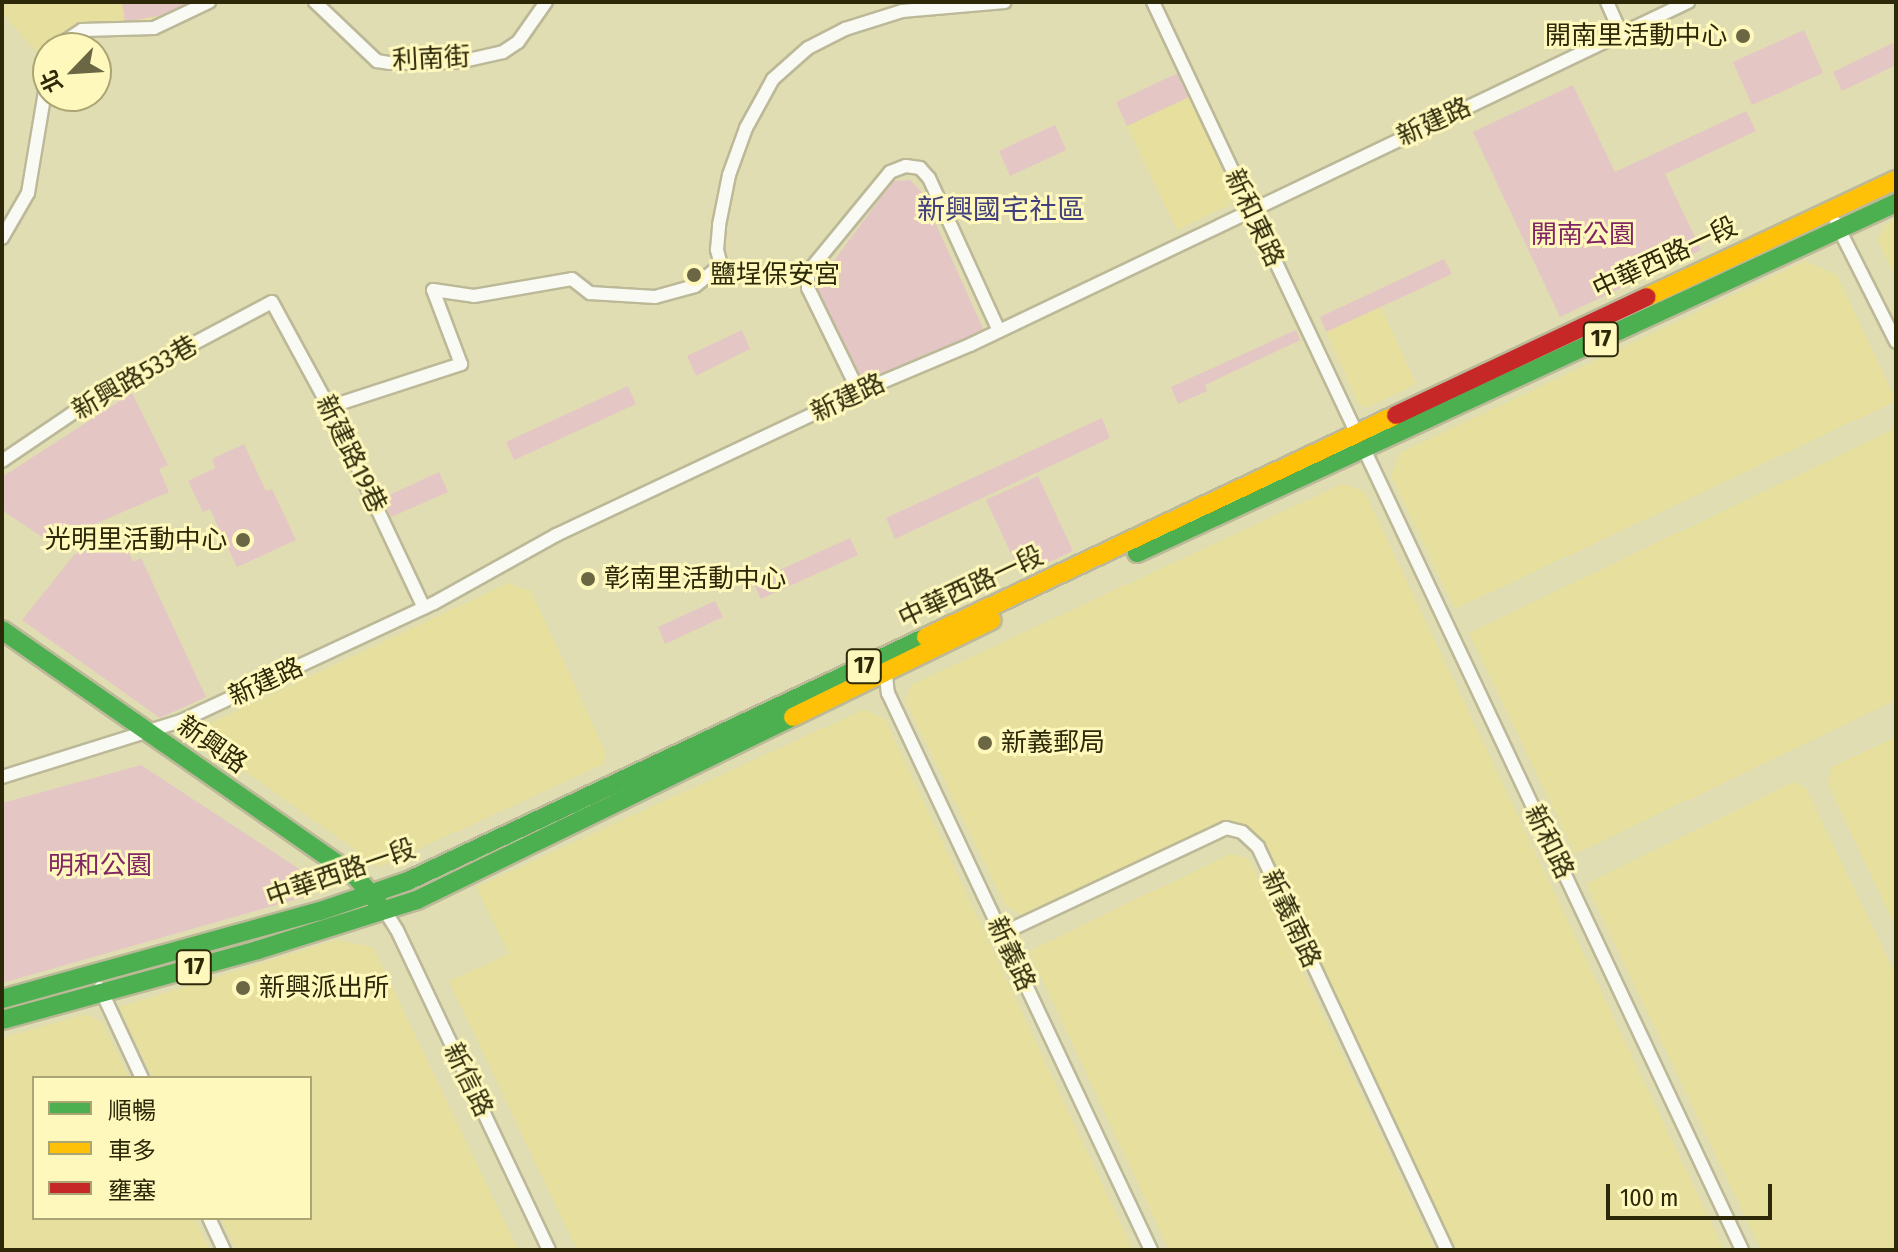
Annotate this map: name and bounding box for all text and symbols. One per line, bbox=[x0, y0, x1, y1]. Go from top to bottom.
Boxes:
place label: 開南里活動中心 bbox=[1545, 20, 1727, 52]
marker: 開南里活動中心 bbox=[1734, 27, 1752, 45]
north arrow bbox=[32, 32, 112, 112]
street label: 利南街 bbox=[391, 41, 471, 77]
text: 北 bbox=[35, 66, 68, 97]
street label: 新建路 bbox=[1392, 91, 1476, 153]
street label: 新和東路 bbox=[1218, 164, 1290, 272]
district label: 新興國宅社區 bbox=[917, 193, 1085, 227]
street label: 中華西路一段 bbox=[1588, 211, 1742, 305]
park label: 開南公園 bbox=[1531, 219, 1635, 251]
place label: 鹽埕保安宮 bbox=[710, 259, 840, 291]
marker: 鹽埕保安宮 bbox=[685, 266, 703, 284]
road number: 17 bbox=[1581, 319, 1621, 359]
street label: 新興路533巷 bbox=[67, 330, 203, 426]
street label: 新建路 bbox=[806, 367, 890, 429]
street label: 新建路19巷 bbox=[309, 390, 393, 518]
place label: 光明里活動中心 bbox=[45, 524, 227, 556]
marker: 光明里活動中心 bbox=[234, 531, 252, 549]
street label: 中華西路一段 bbox=[894, 540, 1048, 634]
place label: 彰南里活動中心 bbox=[604, 563, 786, 595]
marker: 彰南里活動中心 bbox=[579, 570, 597, 588]
road number: 17 bbox=[844, 646, 884, 686]
street label: 新建路 bbox=[224, 651, 308, 713]
street label: 新興路 bbox=[171, 710, 253, 780]
place label: 新義郵局 bbox=[1001, 727, 1105, 759]
marker: 新義郵局 bbox=[976, 734, 994, 752]
street label: 新和路 bbox=[1518, 800, 1580, 884]
street label: 中華西路一段 bbox=[262, 833, 420, 913]
park label: 明和公園 bbox=[48, 850, 152, 882]
street label: 新義南路 bbox=[1255, 865, 1327, 973]
street label: 新義路 bbox=[980, 912, 1042, 996]
road number: 17 bbox=[174, 947, 214, 987]
place label: 新興派出所 bbox=[259, 972, 389, 1004]
marker: 新興派出所 bbox=[234, 979, 252, 997]
street label: 新信路 bbox=[437, 1038, 499, 1122]
legend bbox=[32, 1076, 312, 1220]
text: 順暢 bbox=[108, 1097, 156, 1125]
text: 車多 bbox=[108, 1137, 156, 1165]
scale bar bbox=[1610, 1168, 1776, 1218]
text: 壅塞 bbox=[108, 1177, 156, 1205]
text: 100 m bbox=[1620, 1184, 1678, 1212]

